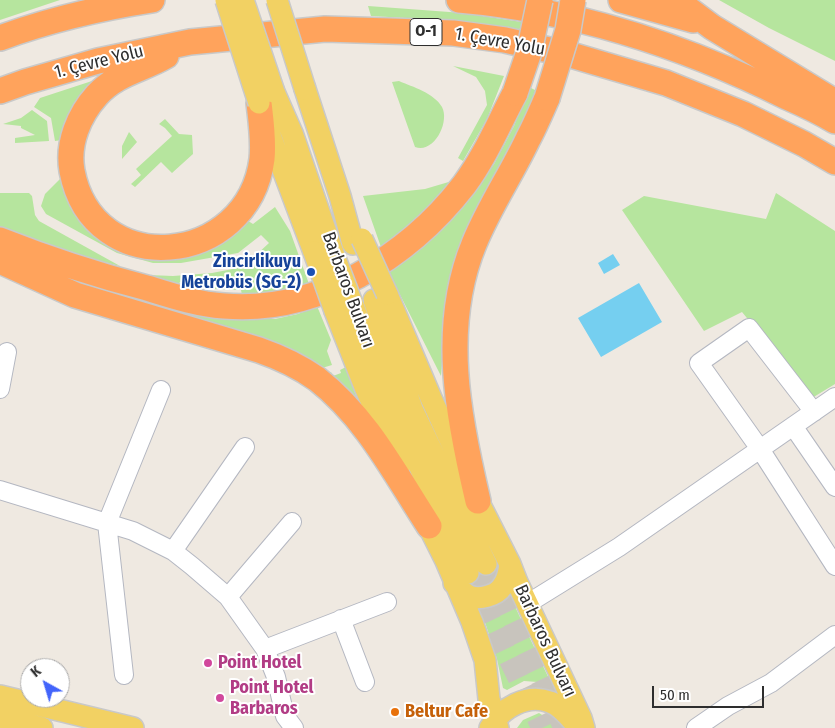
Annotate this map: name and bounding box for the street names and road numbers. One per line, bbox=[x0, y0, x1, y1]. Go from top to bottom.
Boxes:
road number: O-1 bbox=[410, 18, 442, 46]
street label: 1. Çevre Yolu bbox=[453, 23, 547, 61]
street label: 1. Çevre Yolu bbox=[52, 40, 146, 84]
street label: Barbaros Bulvarı bbox=[317, 229, 379, 351]
street label: Barbaros Bulvarı bbox=[510, 581, 580, 701]

